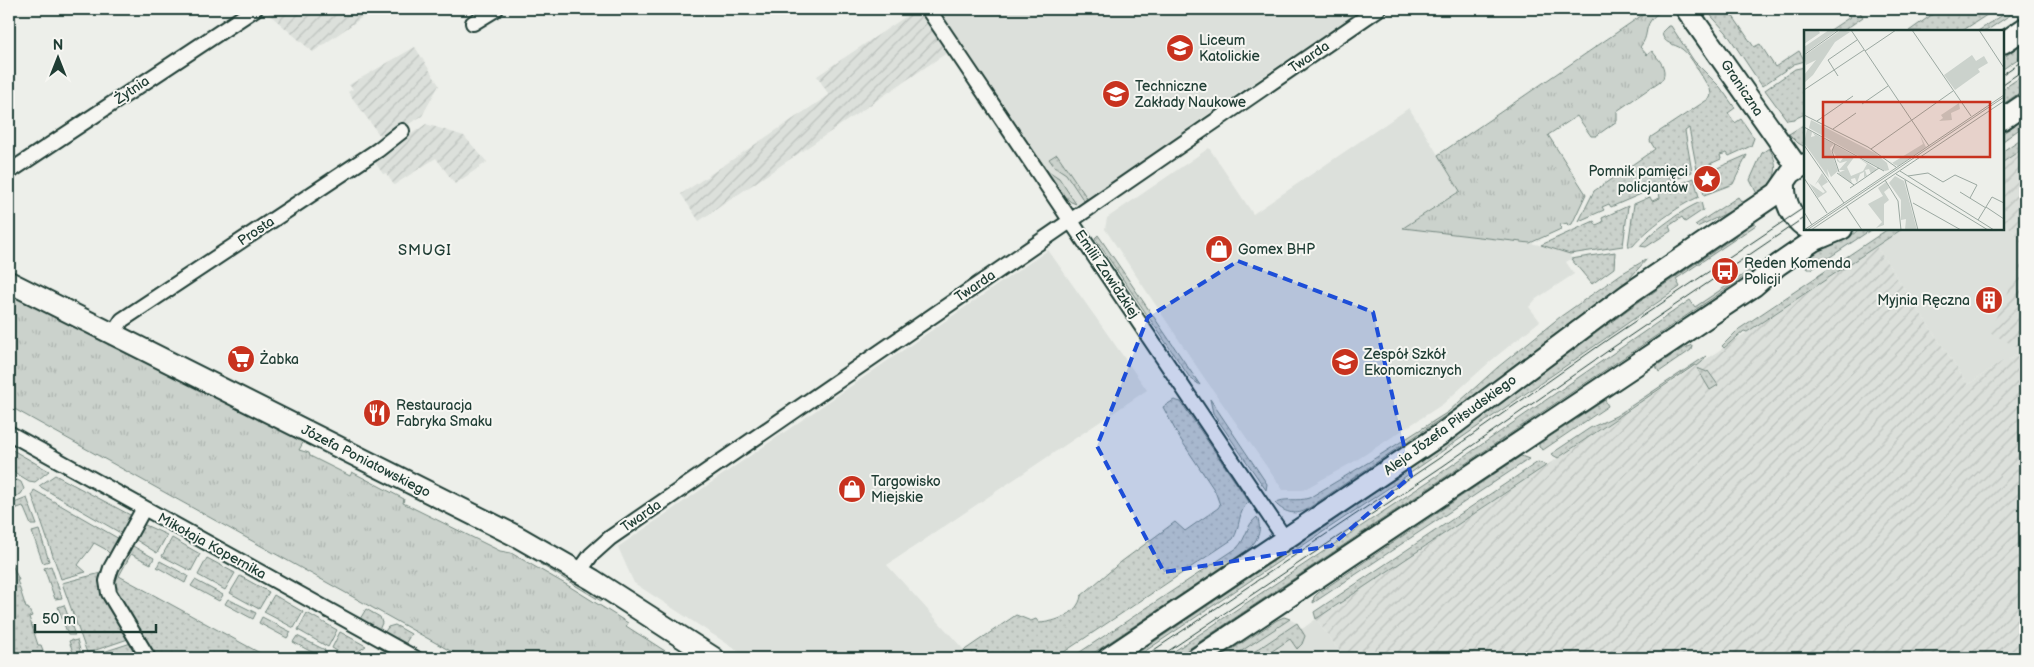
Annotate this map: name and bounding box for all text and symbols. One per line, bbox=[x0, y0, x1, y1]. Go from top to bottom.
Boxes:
inset map bbox=[1804, 30, 2004, 230]
north arrow bbox=[32, 32, 82, 82]
place label: Liceum Katolickie bbox=[1199, 32, 1260, 65]
school or university icon: Liceum Katolickie bbox=[1165, 33, 1195, 63]
text: N bbox=[53, 37, 63, 54]
street label: Twarda bbox=[1286, 37, 1333, 77]
street label: Graniczna bbox=[1717, 57, 1767, 119]
street label: Żytnia bbox=[110, 71, 153, 108]
place label: Techniczne Zakłady Naukowe bbox=[1134, 78, 1246, 111]
school or university icon: Techniczne Zakłady Naukowe bbox=[1101, 79, 1131, 109]
place label: Pomnik pamięci policjantów bbox=[1588, 163, 1689, 196]
place icon: Pomnik pamięci policjantów bbox=[1692, 164, 1722, 194]
street label: Prosta bbox=[235, 213, 278, 249]
street label: Emilii Zawidzkiej bbox=[1071, 226, 1143, 322]
shop icon: Gomex BHP bbox=[1204, 234, 1234, 264]
district label: SMUGI bbox=[398, 241, 452, 260]
place label: Gomex BHP bbox=[1238, 241, 1315, 258]
place label: Reden Komenda Policji bbox=[1744, 255, 1851, 288]
bus stop icon: Reden Komenda Policji bbox=[1710, 256, 1740, 286]
street label: Twarda bbox=[952, 266, 999, 306]
building icon: Myjnia Ręczna bbox=[1974, 285, 2004, 315]
place label: Myjnia Ręczna bbox=[1877, 292, 1970, 309]
supermarket icon: Żabka bbox=[226, 344, 256, 374]
place label: Zespół Szkół Ekonomicznych bbox=[1363, 346, 1462, 379]
school or university icon: Zespół Szkół Ekonomicznych bbox=[1330, 347, 1360, 377]
place label: Żabka bbox=[259, 350, 299, 368]
street label: Aleja Józefa Piłsudskiego bbox=[1380, 371, 1520, 479]
place label: Restauracja Fabryka Smaku bbox=[396, 397, 492, 430]
restaurant icon: Restauracja Fabryka Smaku bbox=[362, 398, 392, 428]
street label: Józefa Poniatowskiego bbox=[298, 421, 434, 501]
place label: Targowisko Miejskie bbox=[871, 473, 941, 506]
shop icon: Targowisko Miejskie bbox=[837, 474, 867, 504]
street label: Twarda bbox=[618, 496, 664, 536]
street label: Mikołaja Kopernika bbox=[155, 509, 269, 583]
scale bar bbox=[35, 602, 156, 634]
text: 50 m bbox=[42, 610, 76, 629]

